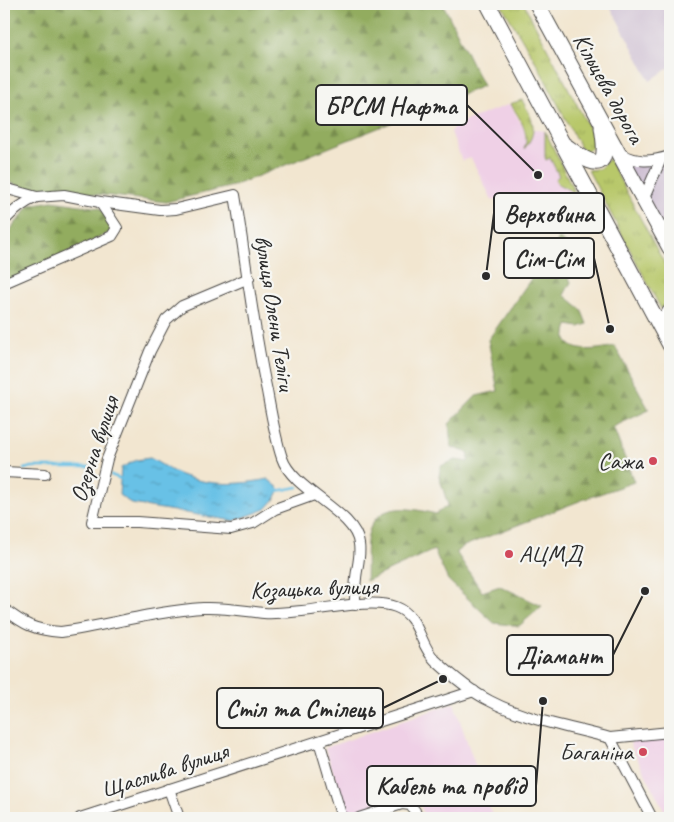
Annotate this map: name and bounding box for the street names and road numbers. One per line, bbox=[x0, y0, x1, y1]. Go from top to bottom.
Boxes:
street label: Кільцева дорога bbox=[566, 27, 652, 150]
street label: вулиця Олени Теліги bbox=[248, 233, 302, 395]
street label: Озерна вулиця bbox=[63, 391, 127, 506]
street label: Козацька вулиця bbox=[250, 571, 380, 606]
street label: Щаслива вулиця bbox=[98, 735, 234, 804]

